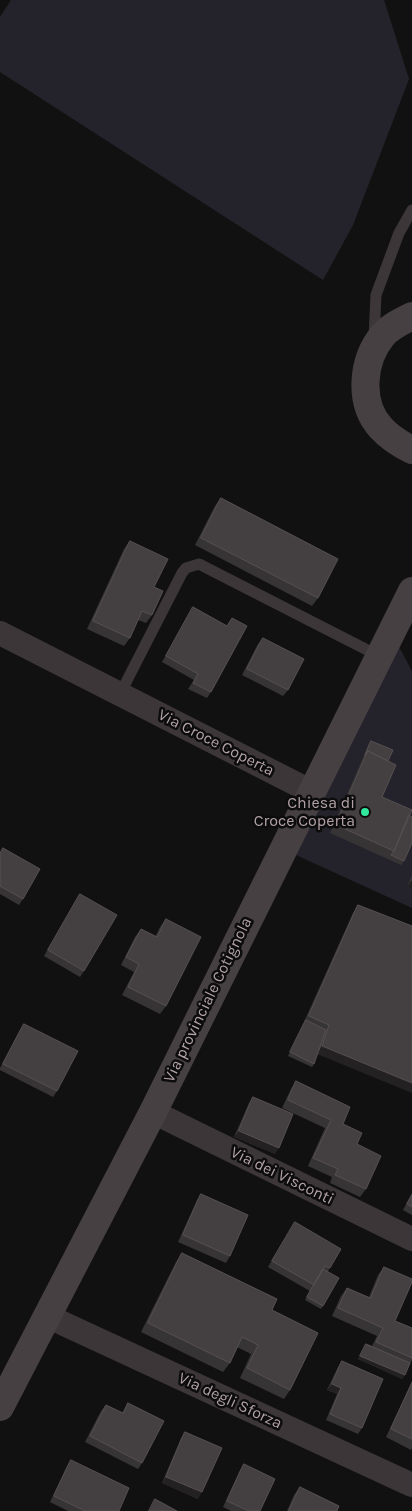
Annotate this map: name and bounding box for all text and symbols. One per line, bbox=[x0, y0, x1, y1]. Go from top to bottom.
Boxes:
street label: Via Croce Coperta bbox=[155, 705, 277, 781]
place label: Chiesa di Croce Coperta bbox=[254, 793, 355, 831]
marker: Chiesa di Croce Coperta bbox=[359, 806, 371, 818]
street label: Via provinciale Cotignola bbox=[160, 914, 256, 1086]
street label: Via dei Visconti bbox=[227, 1143, 337, 1209]
street label: Via degli Sforza bbox=[175, 1369, 285, 1433]

